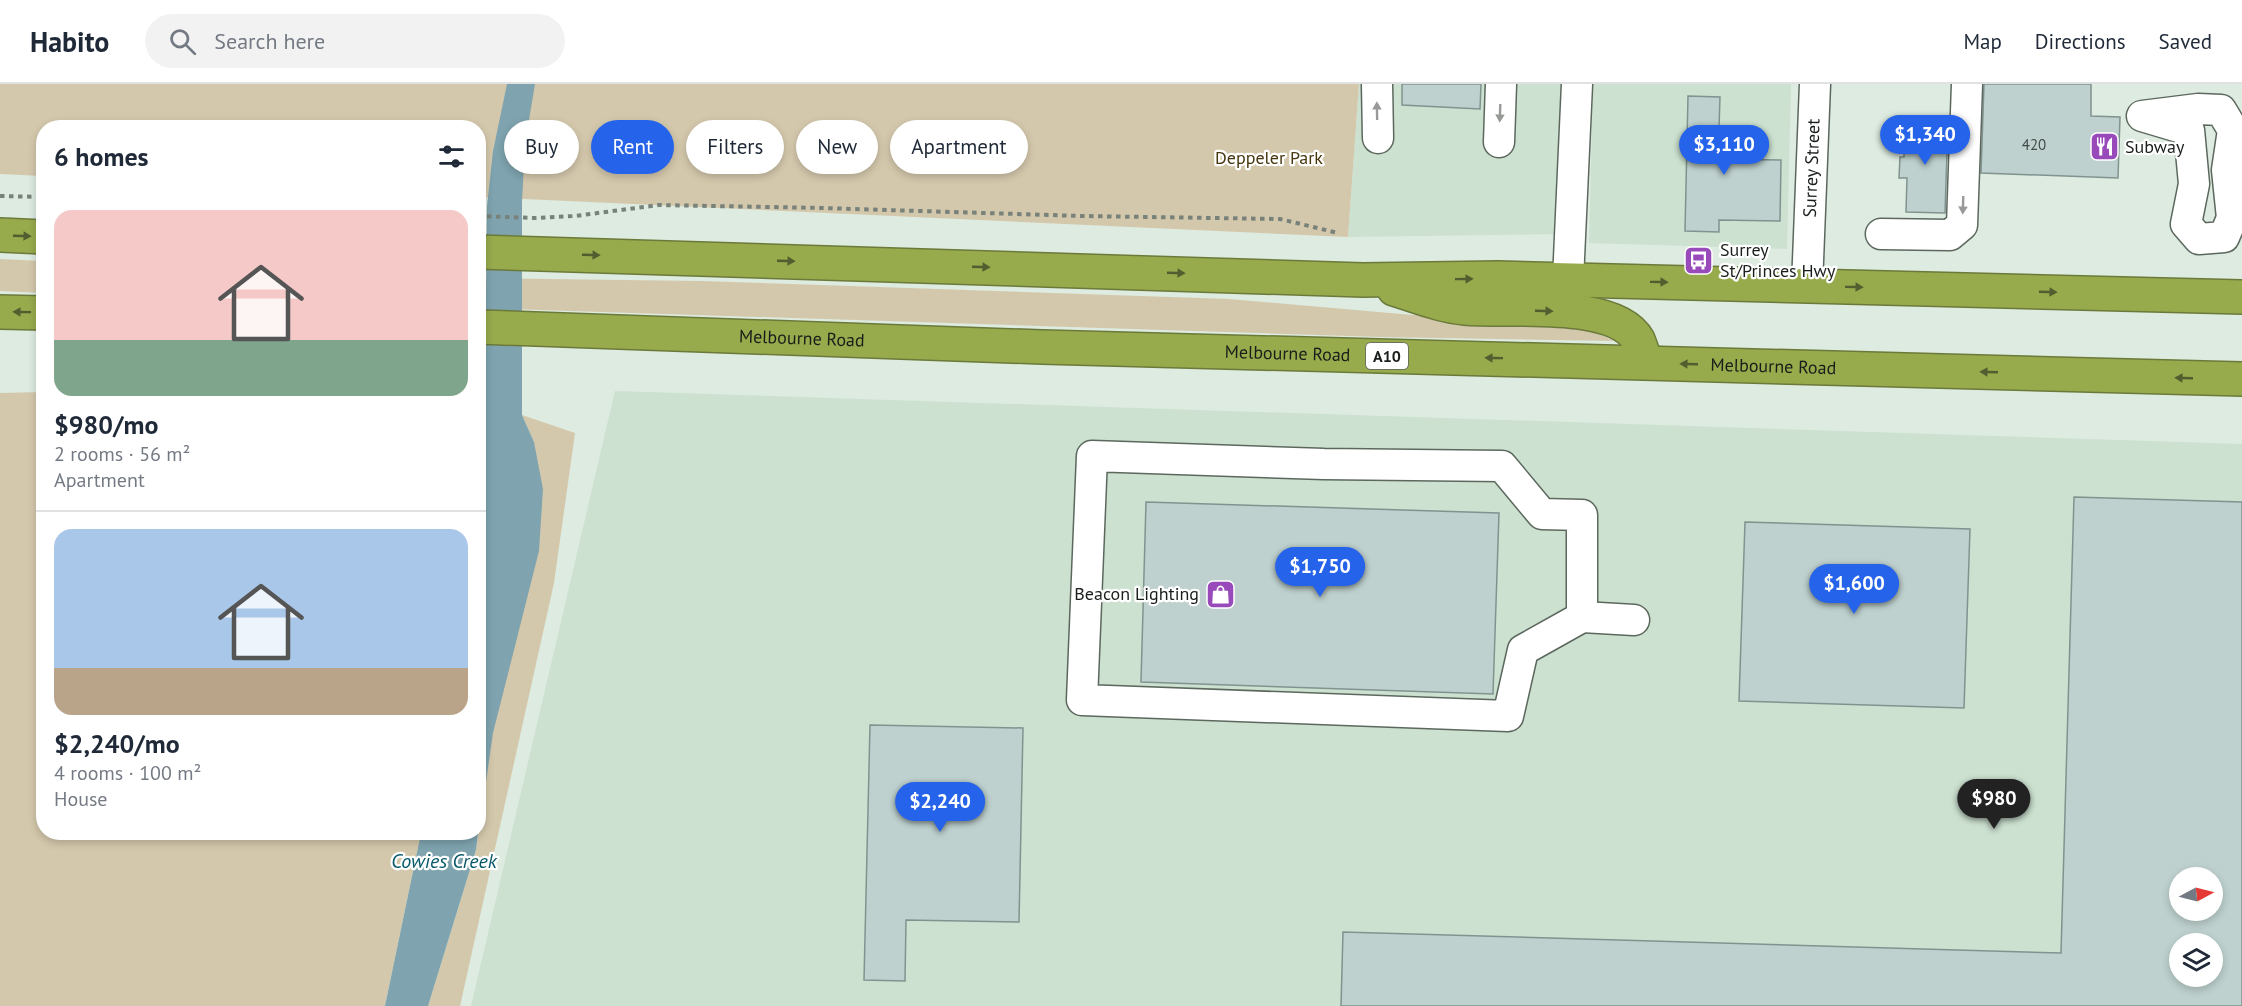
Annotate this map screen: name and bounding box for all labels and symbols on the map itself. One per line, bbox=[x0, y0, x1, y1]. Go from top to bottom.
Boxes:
one-way arrow bbox=[1373, 101, 1382, 120]
one-way arrow bbox=[1496, 103, 1505, 122]
pin: $1,340 bbox=[1876, 115, 1974, 166]
street label: Surrey Street bbox=[1798, 118, 1825, 218]
pin: $3,110 bbox=[1675, 125, 1773, 176]
restaurant icon: Subway bbox=[2088, 131, 2120, 163]
house number: 420 bbox=[2022, 135, 2046, 154]
place label: Subway bbox=[2125, 135, 2185, 158]
park label: Deppeler Park bbox=[1215, 146, 1323, 169]
one-way arrow bbox=[1958, 196, 1967, 215]
one-way arrow bbox=[12, 231, 31, 240]
place label: Surrey St/Princes Hwy bbox=[1720, 238, 1836, 282]
bus stop icon: Surrey St/Princes Hwy bbox=[1683, 244, 1715, 276]
one-way arrow bbox=[581, 251, 600, 260]
one-way arrow bbox=[776, 256, 795, 266]
one-way arrow bbox=[971, 262, 990, 272]
one-way arrow bbox=[1166, 268, 1185, 278]
one-way arrow bbox=[1454, 274, 1473, 284]
one-way arrow bbox=[1649, 278, 1668, 287]
one-way arrow bbox=[1844, 283, 1863, 292]
one-way arrow bbox=[2039, 288, 2058, 297]
one-way arrow bbox=[1534, 306, 1553, 315]
one-way arrow bbox=[12, 308, 31, 317]
street label: Melbourne Road bbox=[739, 324, 865, 352]
street label: Melbourne Road bbox=[1224, 340, 1351, 366]
road number: A10 bbox=[1366, 343, 1408, 369]
street label: Melbourne Road bbox=[1710, 353, 1837, 379]
one-way arrow bbox=[1484, 354, 1503, 363]
one-way arrow bbox=[1679, 359, 1698, 368]
one-way arrow bbox=[1979, 368, 1998, 377]
one-way arrow bbox=[2174, 373, 2193, 383]
pin: $1,750 bbox=[1271, 547, 1369, 598]
pin: $1,600 bbox=[1805, 564, 1903, 615]
shop icon: Beacon Lighting bbox=[1204, 578, 1236, 610]
place label: Beacon Lighting bbox=[1074, 582, 1199, 605]
pin: $980 bbox=[1958, 779, 2030, 830]
pin: $2,240 bbox=[891, 782, 989, 833]
water label: Cowies Creek bbox=[391, 848, 498, 874]
north arrow bbox=[2169, 867, 2223, 921]

